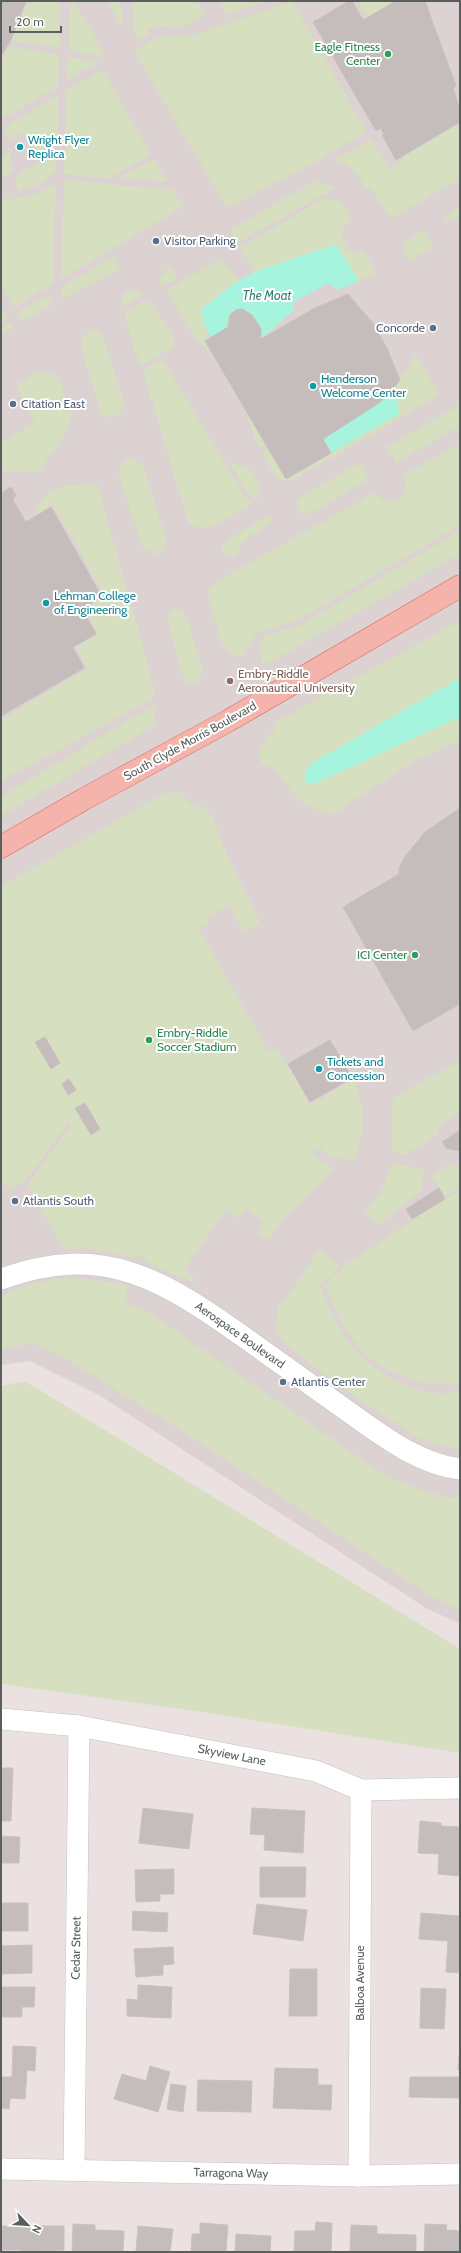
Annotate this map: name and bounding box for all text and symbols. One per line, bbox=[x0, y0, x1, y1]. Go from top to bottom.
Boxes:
scale bar bbox=[10, 8, 61, 34]
text: 20 m bbox=[16, 14, 44, 29]
place label: Eagle Fitness Center bbox=[314, 39, 380, 68]
marker: Eagle Fitness Center bbox=[383, 49, 393, 59]
place label: Wright Flyer Replica bbox=[28, 132, 90, 161]
marker: Wright Flyer Replica bbox=[15, 142, 25, 152]
place label: Visitor Parking bbox=[164, 233, 237, 248]
marker: Visitor Parking bbox=[151, 236, 161, 246]
water label: The Moat bbox=[242, 287, 293, 303]
place label: Concorde bbox=[376, 320, 425, 335]
marker: Concorde bbox=[428, 323, 438, 333]
place label: Henderson Welcome Center bbox=[321, 371, 406, 400]
marker: Henderson Welcome Center bbox=[308, 381, 318, 391]
place label: Citation East bbox=[21, 396, 85, 411]
marker: Citation East bbox=[8, 399, 18, 409]
place label: Lehman College of Engineering bbox=[54, 588, 136, 617]
marker: Lehman College of Engineering bbox=[41, 598, 51, 608]
place label: Embry-Riddle Aeronautical University bbox=[238, 666, 355, 695]
marker: Embry-Riddle Aeronautical University bbox=[225, 676, 235, 686]
street label: South Clyde Morris Boulevard bbox=[121, 698, 259, 783]
place label: ICI Center bbox=[357, 947, 407, 962]
marker: ICI Center bbox=[410, 950, 420, 960]
place label: Embry-Riddle Soccer Stadium bbox=[157, 1025, 237, 1054]
marker: Embry-Riddle Soccer Stadium bbox=[144, 1035, 154, 1045]
place label: Tickets and Concession bbox=[327, 1054, 385, 1083]
marker: Tickets and Concession bbox=[314, 1064, 324, 1074]
place label: Atlantis South bbox=[23, 1193, 94, 1208]
marker: Atlantis South bbox=[10, 1196, 20, 1206]
street label: Aerospace Boulevard bbox=[193, 1298, 288, 1371]
place label: Atlantis Center bbox=[291, 1374, 366, 1389]
marker: Atlantis Center bbox=[278, 1377, 288, 1387]
street label: Skyview Lane bbox=[197, 1741, 267, 1768]
street label: Cedar Street bbox=[67, 1916, 84, 1980]
street label: Balboa Avenue bbox=[352, 1945, 367, 2021]
street label: Tarragona Way bbox=[193, 2164, 269, 2181]
north arrow bbox=[8, 2205, 48, 2245]
text: N bbox=[29, 2223, 45, 2236]

